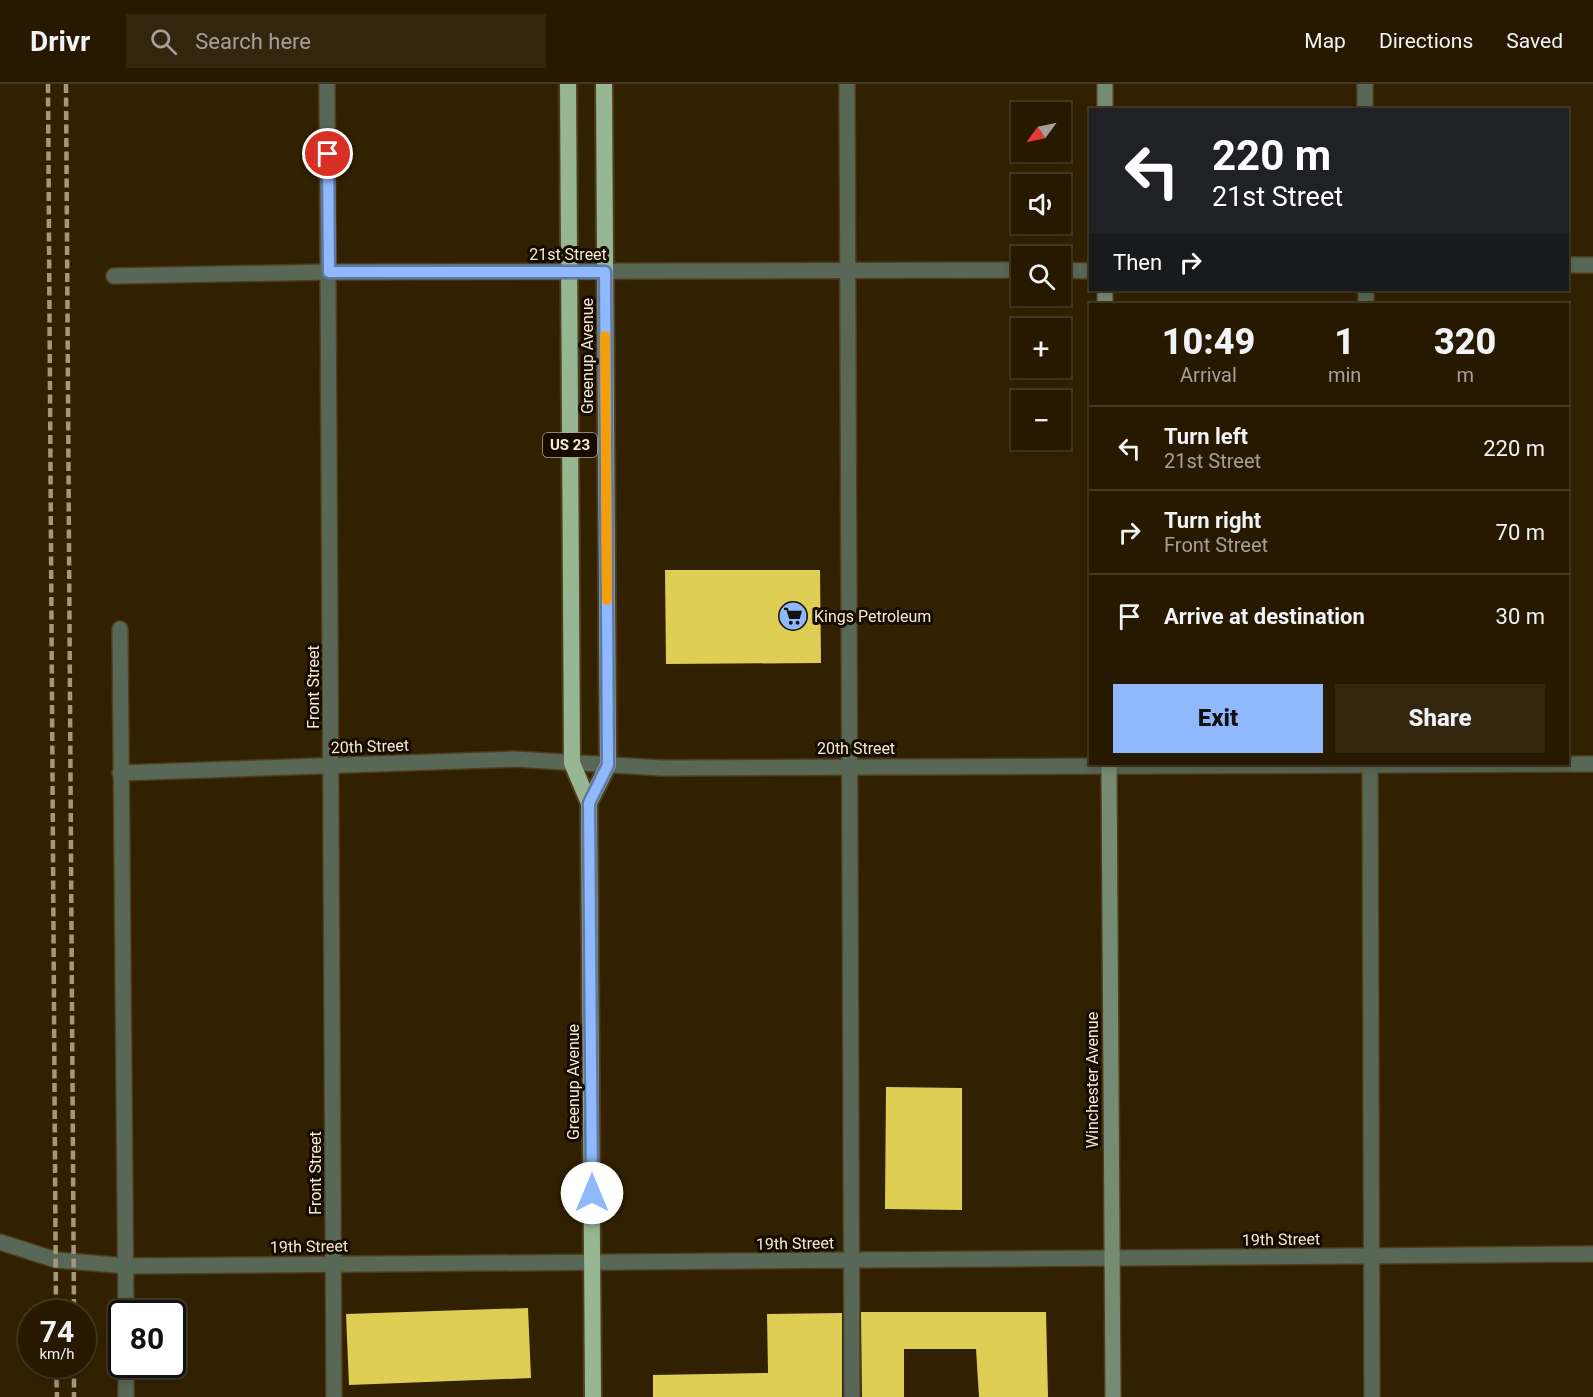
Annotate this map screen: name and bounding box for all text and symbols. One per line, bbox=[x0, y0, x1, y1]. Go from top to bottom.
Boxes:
search box bbox=[126, 14, 546, 68]
text: Drivr bbox=[30, 25, 90, 58]
icon: search bbox=[147, 25, 180, 58]
text: Search here bbox=[195, 29, 311, 54]
text: Map bbox=[1304, 29, 1346, 53]
text: Directions bbox=[1379, 29, 1473, 53]
text: Saved bbox=[1506, 29, 1563, 53]
north arrow bbox=[1011, 102, 1071, 162]
map controls bbox=[1011, 102, 1071, 450]
pin bbox=[302, 128, 353, 179]
text: 220 m bbox=[1212, 131, 1331, 180]
icon: left bbox=[1113, 132, 1191, 210]
icon: arrive bbox=[311, 137, 344, 170]
button: sound bbox=[1011, 174, 1071, 234]
text: 21st Street bbox=[1212, 181, 1343, 213]
street label: 21st Street bbox=[529, 245, 607, 264]
button: search bbox=[1011, 246, 1071, 306]
icon: right bbox=[1174, 246, 1207, 279]
text: Then bbox=[1113, 250, 1162, 275]
street label: Greenup Avenue bbox=[578, 298, 597, 414]
button: + bbox=[1011, 318, 1071, 378]
text: 10:49 bbox=[1162, 321, 1255, 363]
text: 1 bbox=[1334, 321, 1355, 363]
text: 320 bbox=[1434, 321, 1496, 363]
text: Arrival bbox=[1180, 363, 1237, 387]
text: min bbox=[1328, 363, 1361, 387]
text: m bbox=[1456, 363, 1474, 387]
button: − bbox=[1011, 390, 1071, 450]
text: Turn left bbox=[1164, 424, 1248, 449]
icon: left bbox=[1113, 432, 1146, 465]
road number: US 23 bbox=[543, 433, 597, 457]
text: 220 m bbox=[1483, 436, 1545, 461]
text: 21st Street bbox=[1164, 449, 1261, 473]
text: Turn right bbox=[1164, 508, 1261, 533]
icon: right bbox=[1113, 516, 1146, 549]
text: 70 m bbox=[1496, 520, 1545, 545]
text: Front Street bbox=[1164, 533, 1268, 557]
supermarket icon: Kings Petroleum bbox=[777, 600, 809, 632]
icon: arrive bbox=[1113, 600, 1146, 633]
text: Arrive at destination bbox=[1164, 604, 1365, 629]
text: 30 m bbox=[1496, 604, 1545, 629]
place label: Kings Petroleum bbox=[814, 607, 931, 626]
street label: Front Street bbox=[304, 645, 323, 729]
button: Exit bbox=[1113, 684, 1323, 753]
button: Share bbox=[1335, 684, 1545, 753]
street label: 20th Street bbox=[331, 736, 409, 757]
street label: 20th Street bbox=[817, 739, 895, 758]
street label: Winchester Avenue bbox=[1083, 1012, 1102, 1148]
street label: Greenup Avenue bbox=[564, 1024, 583, 1140]
street label: Front Street bbox=[306, 1131, 325, 1215]
position arrow bbox=[560, 1161, 624, 1225]
street label: 19th Street bbox=[1242, 1229, 1320, 1250]
street label: 19th Street bbox=[756, 1233, 834, 1254]
street label: 19th Street bbox=[270, 1236, 348, 1257]
speed limit sign: 80 bbox=[108, 1300, 186, 1378]
text: 74 bbox=[40, 1314, 74, 1349]
text: km/h bbox=[39, 1345, 75, 1363]

